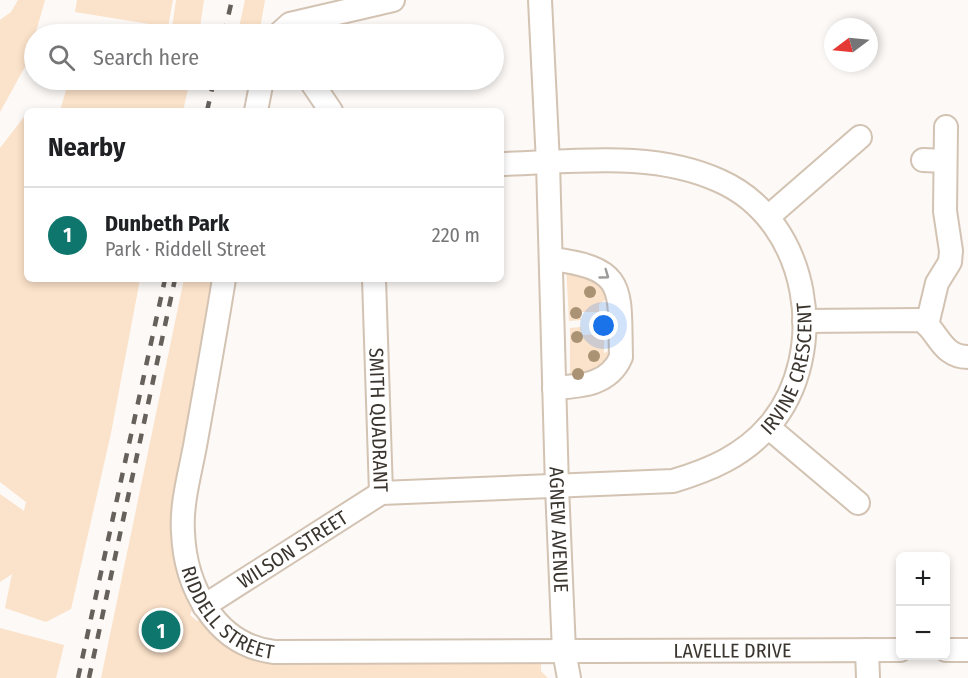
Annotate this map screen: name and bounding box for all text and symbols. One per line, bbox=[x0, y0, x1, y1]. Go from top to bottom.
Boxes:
north arrow bbox=[824, 18, 878, 72]
search box bbox=[24, 24, 504, 90]
icon: search bbox=[45, 41, 78, 74]
text: Search here bbox=[93, 44, 199, 71]
text: Nearby bbox=[48, 132, 125, 163]
text: Dunbeth Park bbox=[105, 210, 229, 237]
text: 1 bbox=[63, 223, 72, 247]
text: 220 m bbox=[432, 223, 480, 247]
text: Park · Riddell Street bbox=[105, 237, 266, 261]
one-way arrow bbox=[599, 268, 610, 279]
street label: IRVINE CRESCENT bbox=[755, 301, 817, 439]
your location bbox=[589, 311, 618, 340]
street label: SMITH QUADRANT bbox=[364, 347, 393, 493]
street label: AGNEW AVENUE bbox=[544, 466, 573, 593]
street label: WILSON STREET bbox=[233, 505, 353, 593]
map controls bbox=[896, 552, 950, 660]
button: + bbox=[896, 552, 950, 606]
street label: RIDDELL STREET bbox=[176, 563, 277, 664]
button: − bbox=[896, 606, 950, 660]
pin: 1 bbox=[142, 608, 180, 652]
street label: LAVELLE DRIVE bbox=[673, 638, 791, 663]

